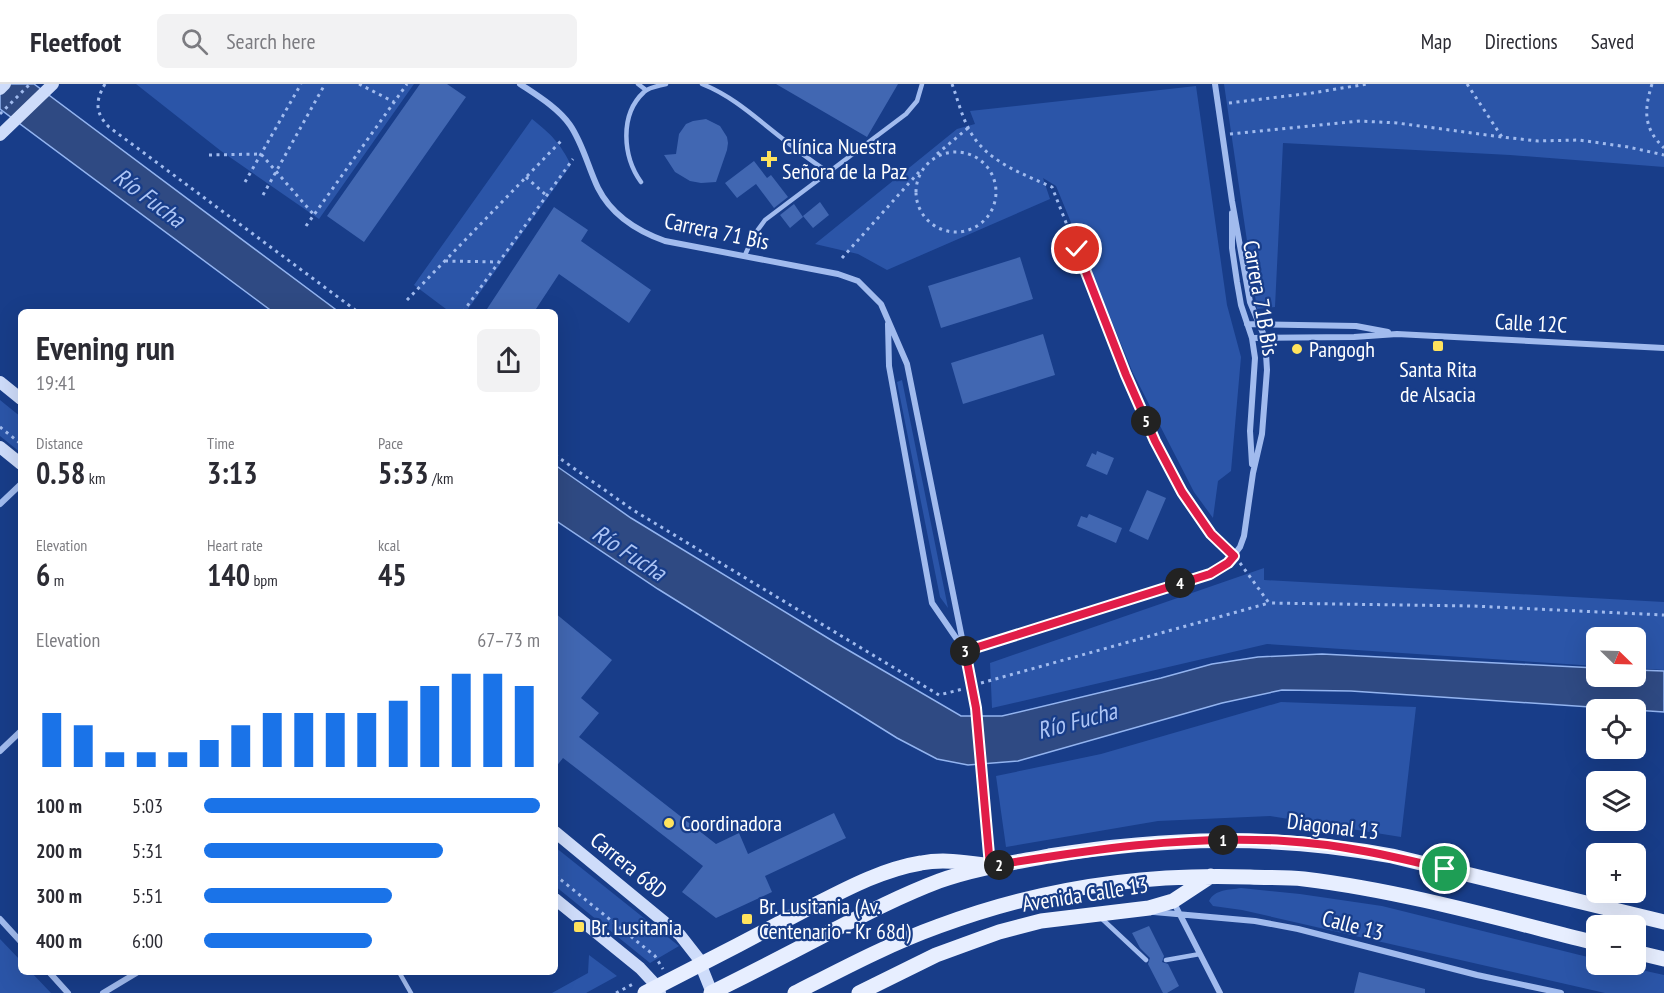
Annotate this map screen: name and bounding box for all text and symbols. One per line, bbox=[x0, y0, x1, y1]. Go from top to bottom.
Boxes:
search box bbox=[157, 14, 577, 68]
text: Fleetfoot bbox=[30, 23, 121, 60]
icon: search bbox=[178, 25, 211, 58]
text: Search here bbox=[226, 27, 316, 55]
text: Map bbox=[1421, 28, 1452, 55]
text: Directions bbox=[1485, 28, 1558, 55]
text: Saved bbox=[1591, 28, 1634, 55]
place label: Clínica Nuestra Señora de la Paz bbox=[782, 132, 907, 185]
marker: Clínica Nuestra Señora de la Paz bbox=[760, 150, 778, 168]
water label: Río Fucha bbox=[108, 161, 192, 235]
street label: Carrera 71 Bis bbox=[662, 206, 772, 256]
pin bbox=[1051, 223, 1102, 274]
icon: check bbox=[1060, 232, 1093, 265]
street label: Carrera 71B Bis bbox=[1237, 238, 1285, 358]
street label: Calle 12C bbox=[1494, 307, 1568, 339]
text: Evening run bbox=[36, 326, 175, 369]
button: share bbox=[477, 329, 540, 392]
place label: Pangogh bbox=[1309, 335, 1375, 363]
marker: Santa Rita de Alsacia bbox=[1431, 339, 1445, 353]
marker: Pangogh bbox=[1290, 342, 1304, 356]
place label: Santa Rita de Alsacia bbox=[1399, 355, 1477, 408]
text: 19:41 bbox=[36, 370, 76, 396]
pin: 5 bbox=[1131, 406, 1161, 436]
text: 5 bbox=[1142, 411, 1150, 431]
text: Distance bbox=[36, 433, 83, 453]
text: Time bbox=[207, 433, 235, 453]
text: Pace bbox=[378, 433, 403, 453]
text: 0.58 bbox=[36, 453, 85, 492]
text: 3:13 bbox=[207, 453, 258, 492]
text: 5:33 bbox=[378, 453, 429, 492]
text: km bbox=[85, 468, 105, 488]
text: /km bbox=[429, 468, 453, 488]
water label: Río Fucha bbox=[587, 517, 673, 588]
text: Elevation bbox=[36, 535, 87, 555]
text: Heart rate bbox=[207, 535, 263, 555]
text: kcal bbox=[378, 535, 400, 555]
text: 6 bbox=[36, 555, 50, 594]
text: 140 bbox=[207, 555, 250, 594]
text: 45 bbox=[378, 555, 407, 594]
pin: 4 bbox=[1165, 568, 1195, 598]
text: m bbox=[50, 570, 64, 590]
text: bpm bbox=[250, 570, 278, 590]
text: 4 bbox=[1176, 573, 1184, 593]
text: Elevation bbox=[36, 627, 100, 653]
text: 67–73 m bbox=[477, 627, 540, 653]
north arrow bbox=[1586, 627, 1646, 687]
map controls bbox=[1586, 627, 1646, 975]
pin: 3 bbox=[950, 636, 980, 666]
text: 3 bbox=[961, 641, 969, 661]
water label: Río Fucha bbox=[1034, 695, 1121, 746]
button: locate bbox=[1586, 699, 1646, 759]
button: layers bbox=[1586, 771, 1646, 831]
text: 100 m bbox=[36, 793, 82, 819]
text: 5:03 bbox=[132, 793, 163, 819]
street label: Diagonal 13 bbox=[1286, 806, 1380, 846]
place label: Coordinadora bbox=[681, 809, 782, 837]
marker: Coordinadora bbox=[662, 816, 676, 830]
pin: 1 bbox=[1208, 825, 1238, 855]
street label: Carrera 68D bbox=[585, 826, 673, 904]
text: 1 bbox=[1219, 830, 1227, 850]
text: 200 m bbox=[36, 838, 82, 864]
text: 5:31 bbox=[132, 838, 163, 864]
pin bbox=[1419, 843, 1470, 894]
button: + bbox=[1586, 843, 1646, 903]
pin: 2 bbox=[984, 850, 1014, 880]
icon: arrive bbox=[1428, 852, 1461, 885]
text: 2 bbox=[995, 855, 1003, 875]
street label: Avenida Calle 13 bbox=[1020, 870, 1150, 918]
text: 300 m bbox=[36, 883, 82, 909]
text: 5:51 bbox=[132, 883, 163, 909]
place label: Br. Lusitania (Av. Centenario - Kr 68d) bbox=[759, 892, 911, 945]
street label: Calle 13 bbox=[1319, 903, 1387, 947]
marker: Br. Lusitania (Av. Centenario - Kr 68d) bbox=[740, 912, 754, 926]
place label: Br. Lusitania bbox=[591, 913, 682, 941]
button: − bbox=[1586, 915, 1646, 975]
marker: Br. Lusitania bbox=[572, 920, 586, 934]
text: 400 m bbox=[36, 928, 82, 954]
text: 6:00 bbox=[132, 928, 163, 954]

